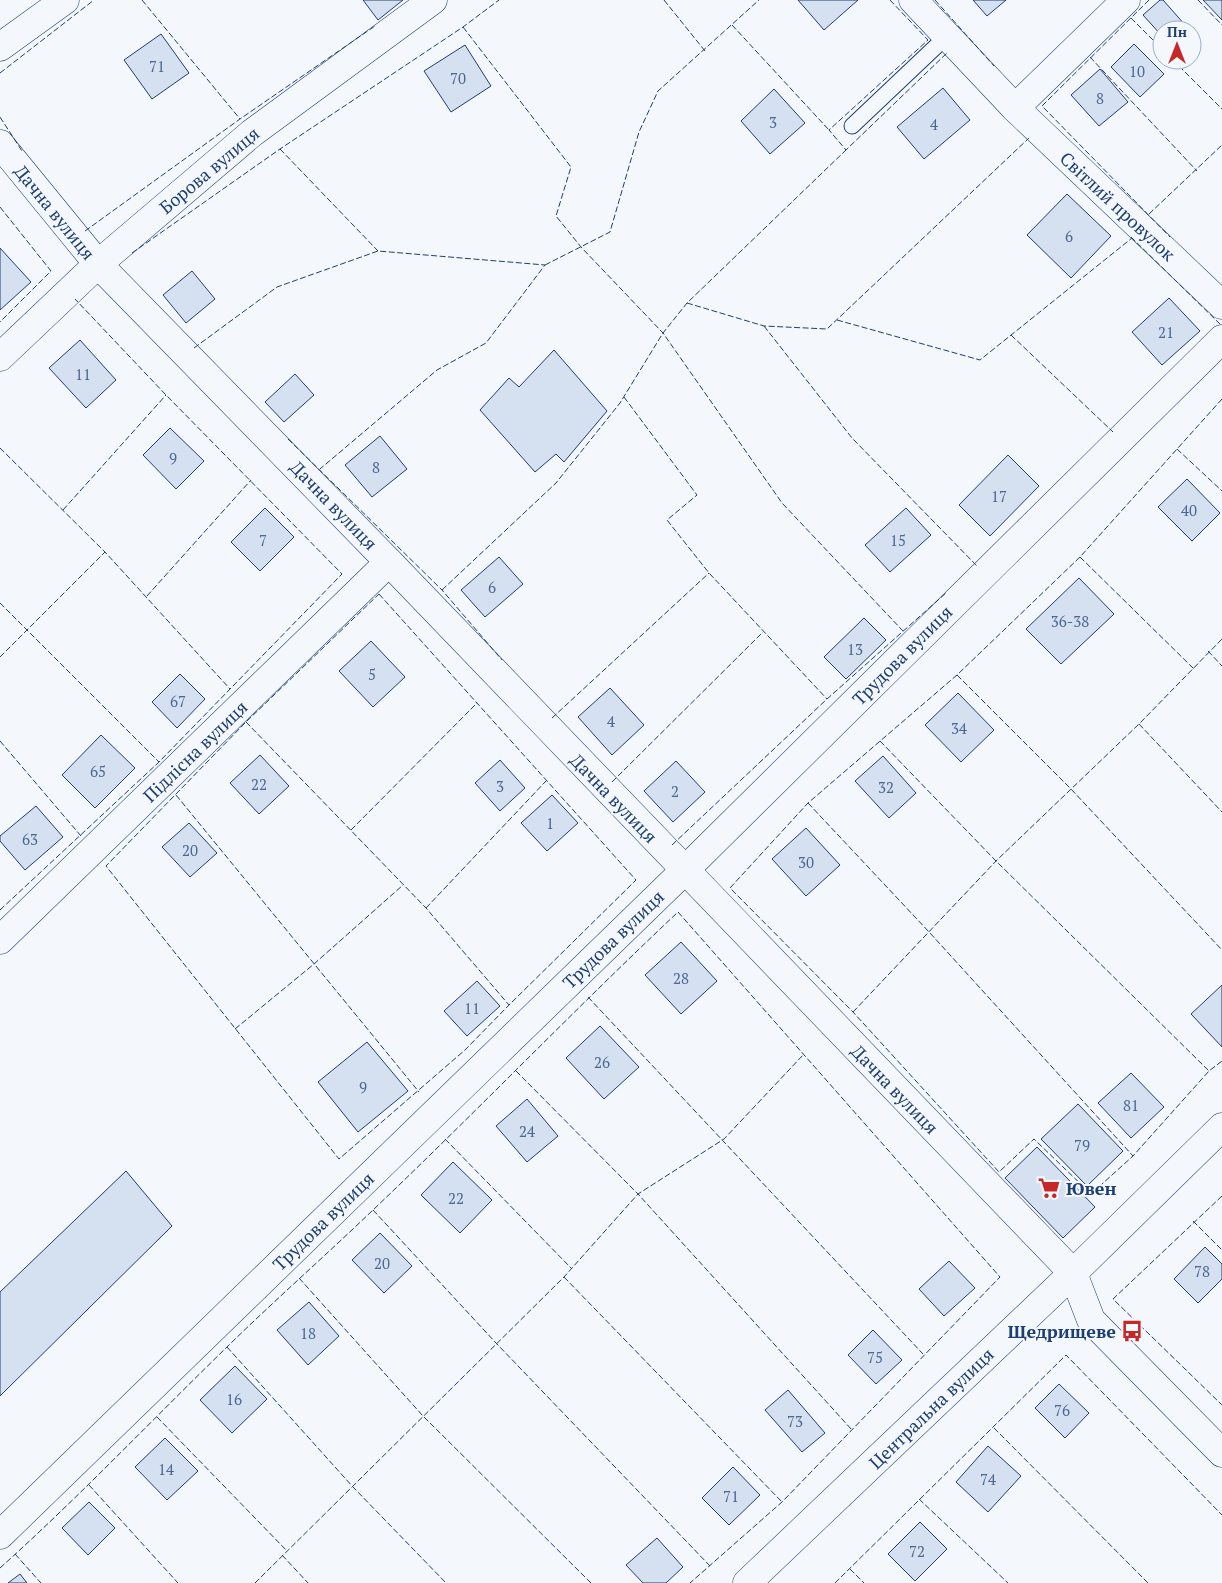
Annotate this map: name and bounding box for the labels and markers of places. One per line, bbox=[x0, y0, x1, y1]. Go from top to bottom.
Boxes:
supermarket icon: Ювен bbox=[1036, 1175, 1062, 1201]
place label: Ювен bbox=[1066, 1176, 1116, 1200]
bus stop icon: Щедрищеве bbox=[1119, 1318, 1145, 1344]
place label: Щедрищеве bbox=[1008, 1319, 1116, 1343]

